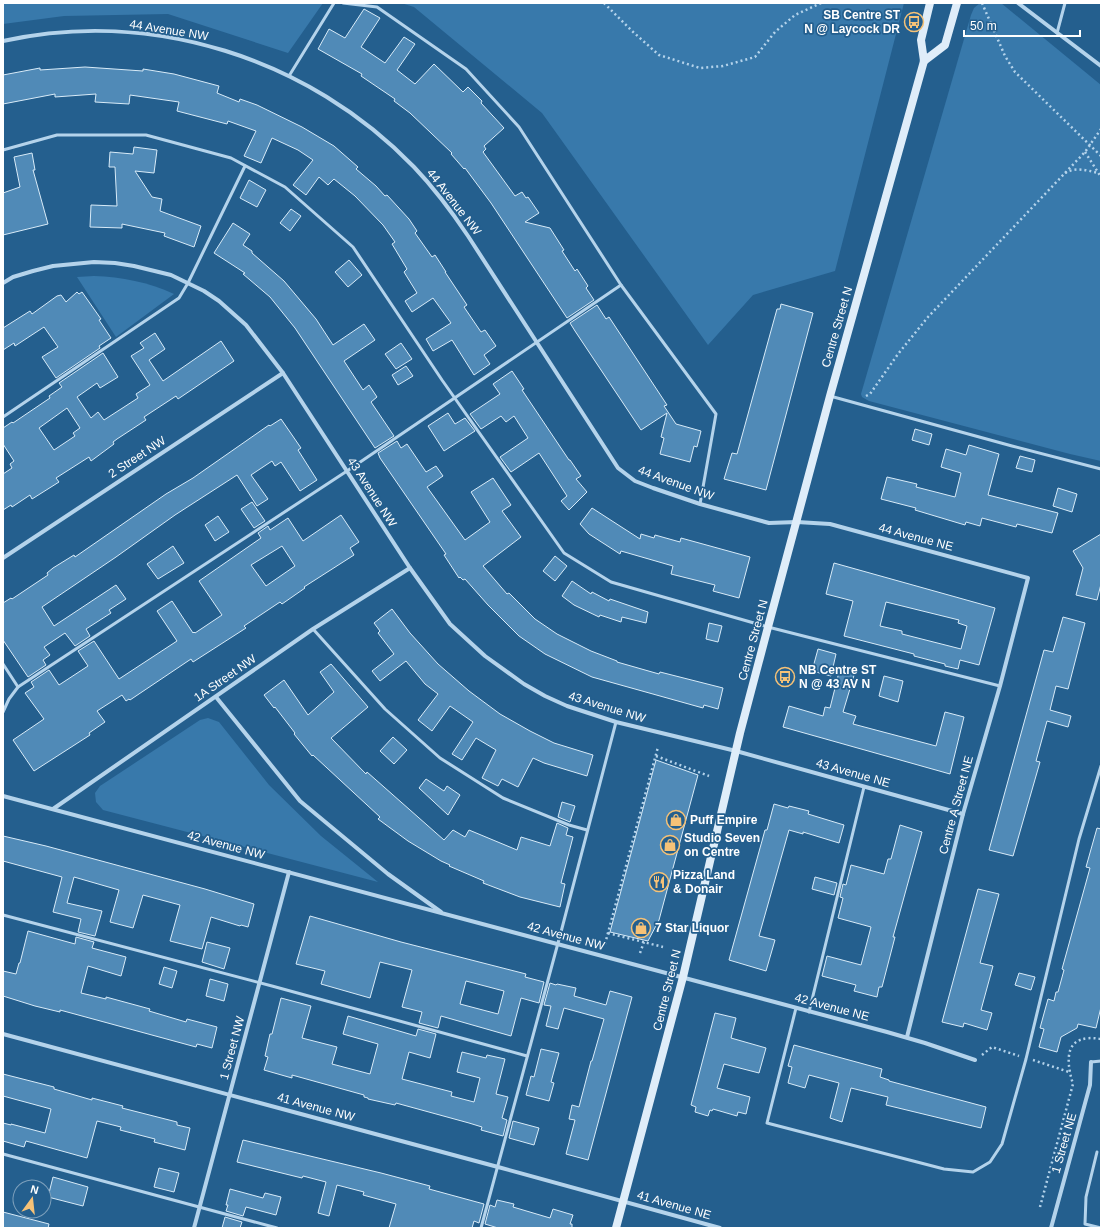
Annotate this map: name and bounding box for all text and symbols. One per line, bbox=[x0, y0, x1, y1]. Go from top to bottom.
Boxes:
place label: SB Centre ST N @ Laycock DR bbox=[804, 8, 901, 36]
bus stop icon: SB Centre ST N @ Laycock DR bbox=[903, 11, 925, 33]
scale bar bbox=[964, 12, 1080, 38]
street label: 44 Avenue NW bbox=[128, 17, 210, 43]
text: 50 m bbox=[970, 19, 997, 33]
street label: 44 Avenue NW bbox=[424, 166, 485, 238]
street label: Centre Street N bbox=[819, 285, 855, 369]
street label: 2 Street NW bbox=[106, 433, 169, 481]
street label: 43 Avenue NW bbox=[344, 455, 400, 530]
street label: 44 Avenue NW bbox=[636, 463, 717, 503]
street label: 44 Avenue NE bbox=[877, 520, 955, 554]
street label: Centre Street N bbox=[735, 598, 771, 682]
street label: 1A Street NW bbox=[191, 651, 259, 705]
place label: NB Centre ST N @ 43 AV N bbox=[799, 663, 877, 691]
bus stop icon: NB Centre ST N @ 43 AV N bbox=[774, 666, 796, 688]
street label: 43 Avenue NW bbox=[567, 689, 648, 726]
street label: Centre A Street NE bbox=[936, 754, 976, 856]
street label: 43 Avenue NE bbox=[814, 756, 892, 790]
shop icon: Puff Empire bbox=[665, 809, 687, 831]
place label: Puff Empire bbox=[690, 813, 758, 827]
street label: 42 Avenue NW bbox=[186, 828, 267, 862]
place label: Studio Seven on Centre bbox=[684, 831, 760, 859]
shop icon: Studio Seven on Centre bbox=[659, 834, 681, 856]
place label: Pizza Land & Donair bbox=[673, 868, 735, 896]
restaurant icon: Pizza Land & Donair bbox=[648, 871, 670, 893]
shop icon: 7 Star Liquor bbox=[630, 917, 652, 939]
street label: 42 Avenue NW bbox=[526, 919, 607, 953]
place label: 7 Star Liquor bbox=[655, 921, 729, 935]
street label: Centre Street N bbox=[650, 948, 684, 1032]
street label: 42 Avenue NE bbox=[793, 990, 871, 1024]
street label: 1 Street NW bbox=[217, 1014, 247, 1081]
street label: 41 Avenue NW bbox=[276, 1090, 357, 1124]
street label: 1 Street NE bbox=[1049, 1111, 1079, 1175]
north arrow bbox=[12, 1179, 52, 1219]
text: N bbox=[29, 1183, 40, 1196]
street label: 41 Avenue NE bbox=[635, 1188, 713, 1222]

